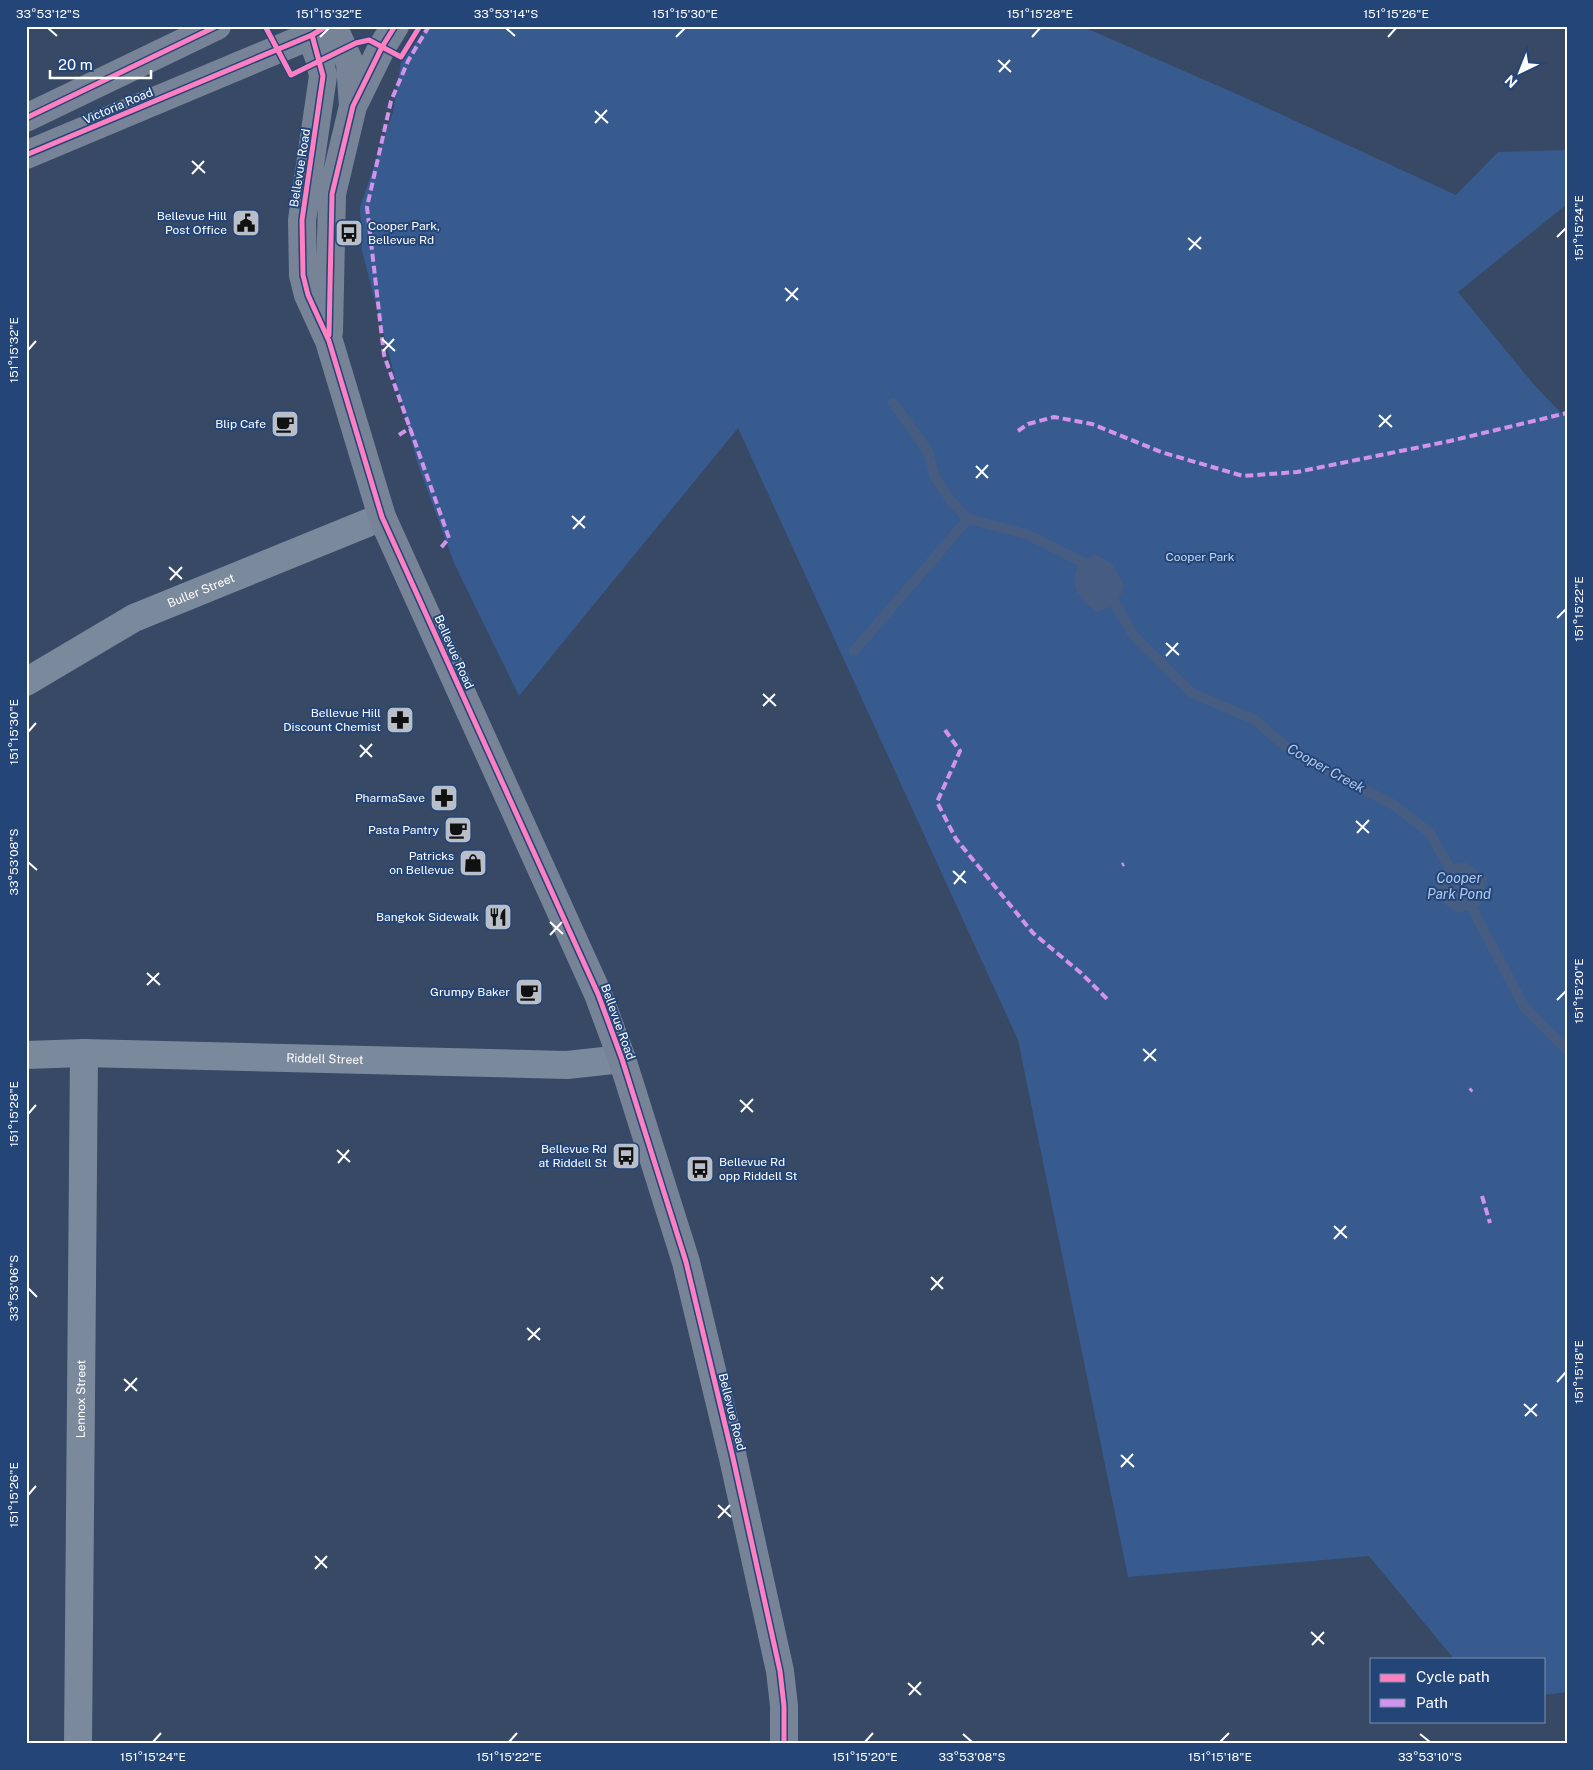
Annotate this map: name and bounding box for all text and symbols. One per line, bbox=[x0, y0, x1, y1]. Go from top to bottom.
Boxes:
text: 33°53'12"S bbox=[16, 7, 80, 21]
text: 151°15'32"E bbox=[296, 7, 362, 21]
text: 33°53'14"S bbox=[474, 7, 538, 21]
text: 151°15'30"E bbox=[652, 7, 718, 21]
text: 151°15'28"E bbox=[1007, 7, 1073, 21]
text: 151°15'26"E bbox=[1363, 7, 1429, 21]
scale bar bbox=[50, 48, 151, 80]
north arrow bbox=[1496, 48, 1546, 98]
text: 20 m bbox=[58, 56, 93, 73]
text: N bbox=[1502, 72, 1521, 91]
street label: Victoria Road bbox=[81, 85, 155, 127]
street label: Bellevue Road bbox=[287, 128, 313, 208]
text: 151°15'24"E bbox=[1572, 195, 1586, 261]
public building icon: Bellevue Hill Post Office bbox=[231, 208, 261, 238]
place label: Bellevue Hill Post Office bbox=[157, 209, 227, 237]
bus stop icon: Cooper Park, Bellevue Rd bbox=[334, 218, 364, 248]
place label: Cooper Park, Bellevue Rd bbox=[368, 219, 440, 247]
text: 151°15'32"E bbox=[7, 317, 21, 383]
cafe icon: Blip Cafe bbox=[270, 409, 300, 439]
place label: Blip Cafe bbox=[215, 417, 266, 431]
park label: Cooper Park bbox=[1166, 550, 1235, 564]
street label: Buller Street bbox=[165, 571, 237, 611]
text: 151°15'22"E bbox=[1572, 576, 1586, 642]
street label: Bellevue Road bbox=[431, 613, 477, 691]
text: 151°15'30"E bbox=[7, 699, 21, 765]
pharmacy icon: Bellevue Hill Discount Chemist bbox=[385, 705, 415, 735]
place label: Bellevue Hill Discount Chemist bbox=[283, 706, 381, 734]
water label: Cooper Creek bbox=[1284, 740, 1368, 796]
pharmacy icon: PharmaSave bbox=[429, 783, 459, 813]
place label: PharmaSave bbox=[355, 791, 425, 805]
cafe icon: Pasta Pantry bbox=[443, 815, 473, 845]
place label: Pasta Pantry bbox=[368, 823, 440, 837]
text: 33°53'08"S bbox=[7, 828, 21, 896]
shop icon: Patricks on Bellevue bbox=[458, 848, 488, 878]
place label: Patricks on Bellevue bbox=[389, 849, 454, 877]
water label: Cooper Park Pond bbox=[1427, 870, 1491, 902]
restaurant icon: Bangkok Sidewalk bbox=[483, 902, 513, 932]
place label: Bangkok Sidewalk bbox=[376, 910, 479, 924]
text: 151°15'20"E bbox=[1572, 958, 1586, 1024]
cafe icon: Grumpy Baker bbox=[514, 977, 544, 1007]
street label: Bellevue Road bbox=[598, 982, 638, 1062]
place label: Grumpy Baker bbox=[430, 985, 510, 999]
street label: Riddell Street bbox=[286, 1051, 364, 1067]
text: 151°15'28"E bbox=[7, 1081, 21, 1147]
bus stop icon: Bellevue Rd at Riddell St bbox=[611, 1141, 641, 1171]
place label: Bellevue Rd at Riddell St bbox=[538, 1142, 607, 1170]
bus stop icon: Bellevue Rd opp Riddell St bbox=[685, 1154, 715, 1184]
place label: Bellevue Rd opp Riddell St bbox=[719, 1155, 798, 1183]
text: 33°53'06"S bbox=[7, 1255, 21, 1321]
text: 151°15'18"E bbox=[1572, 1340, 1586, 1404]
street label: Lennox Street bbox=[74, 1359, 88, 1438]
street label: Bellevue Road bbox=[716, 1372, 748, 1452]
text: 151°15'26"E bbox=[7, 1462, 21, 1528]
legend bbox=[1370, 1658, 1546, 1722]
text: Cycle path bbox=[1416, 1668, 1490, 1685]
text: Path bbox=[1416, 1694, 1448, 1711]
text: 151°15'24"E bbox=[120, 1750, 186, 1764]
text: 151°15'22"E bbox=[476, 1750, 542, 1764]
text: 151°15'20"E bbox=[832, 1750, 898, 1764]
text: 33°53'08"S bbox=[938, 1750, 1006, 1764]
text: 151°15'18"E bbox=[1188, 1750, 1252, 1764]
text: 33°53'10"S bbox=[1398, 1750, 1462, 1764]

